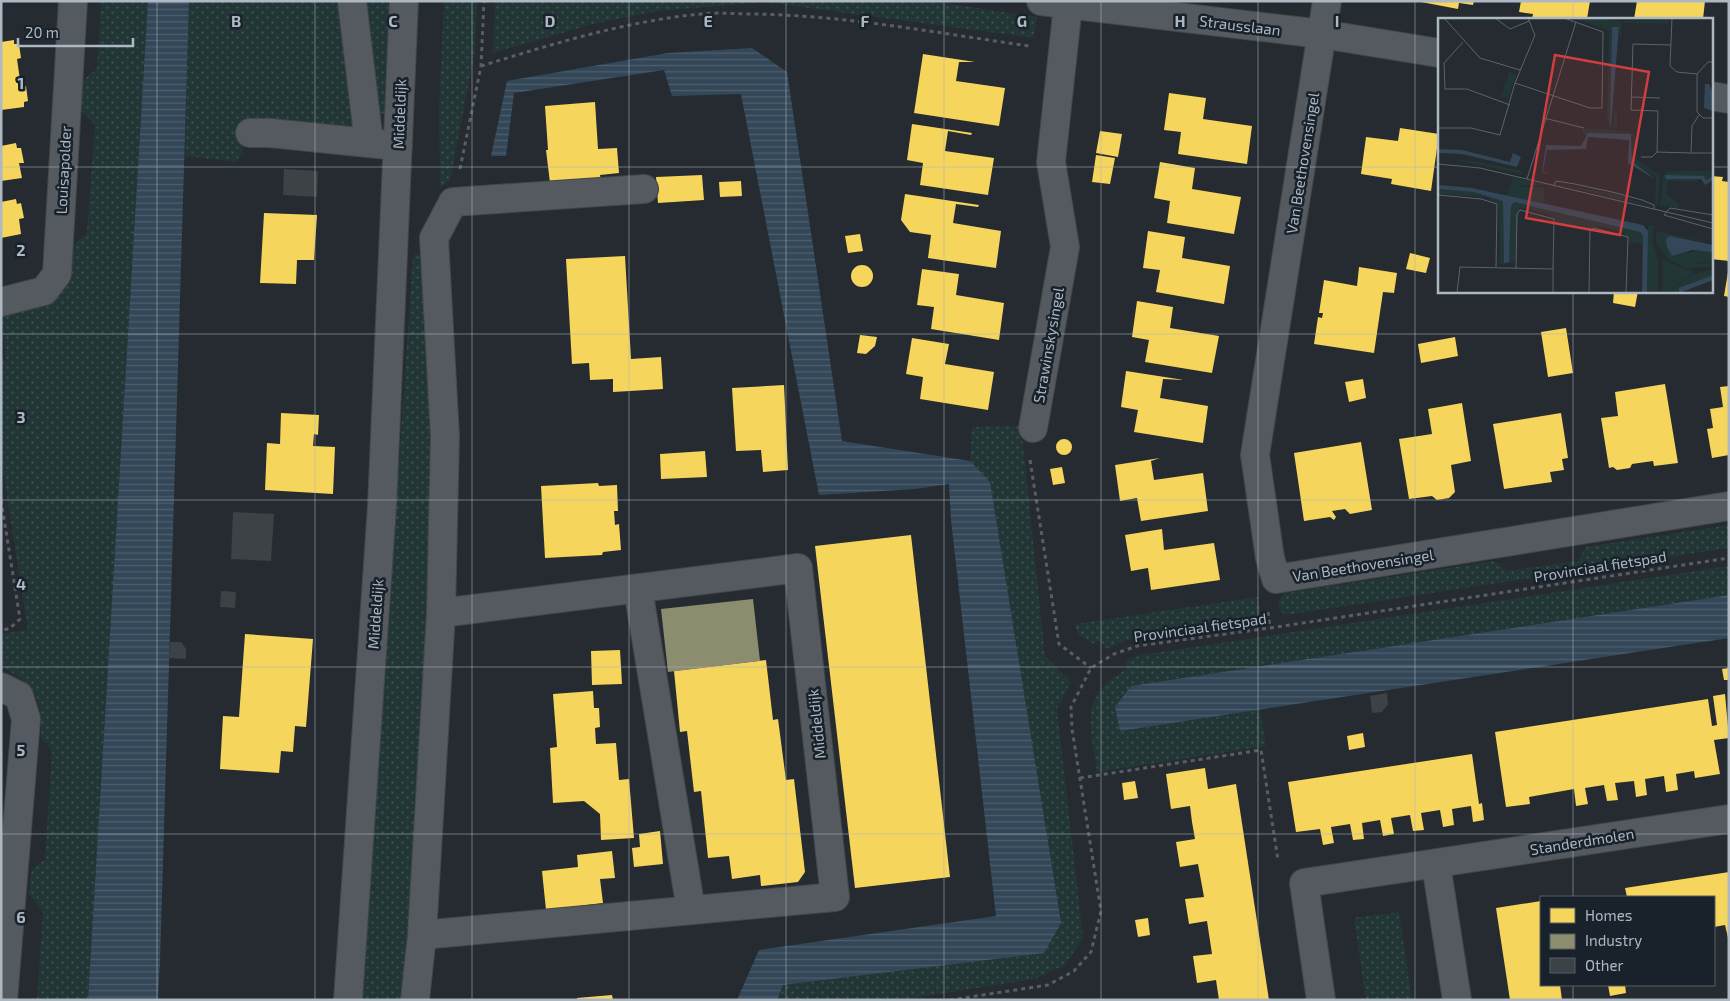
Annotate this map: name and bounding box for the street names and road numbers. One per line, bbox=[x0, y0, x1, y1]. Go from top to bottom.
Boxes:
street label: Strausslaan bbox=[1198, 11, 1282, 39]
street label: Middeldijk bbox=[389, 78, 410, 149]
street label: Van Beethovensingel bbox=[1282, 91, 1322, 235]
street label: Louisapolder bbox=[52, 125, 74, 215]
street label: Strawinskysingel bbox=[1029, 285, 1067, 404]
street label: Van Beethovensingel bbox=[1291, 545, 1435, 585]
street label: Provinciaal fietspad bbox=[1532, 547, 1668, 585]
street label: Middeldijk bbox=[364, 578, 387, 650]
street label: Provinciaal fietspad bbox=[1132, 609, 1268, 645]
street label: Middeldijk bbox=[803, 688, 830, 760]
street label: Standerdmolen bbox=[1529, 824, 1635, 858]

